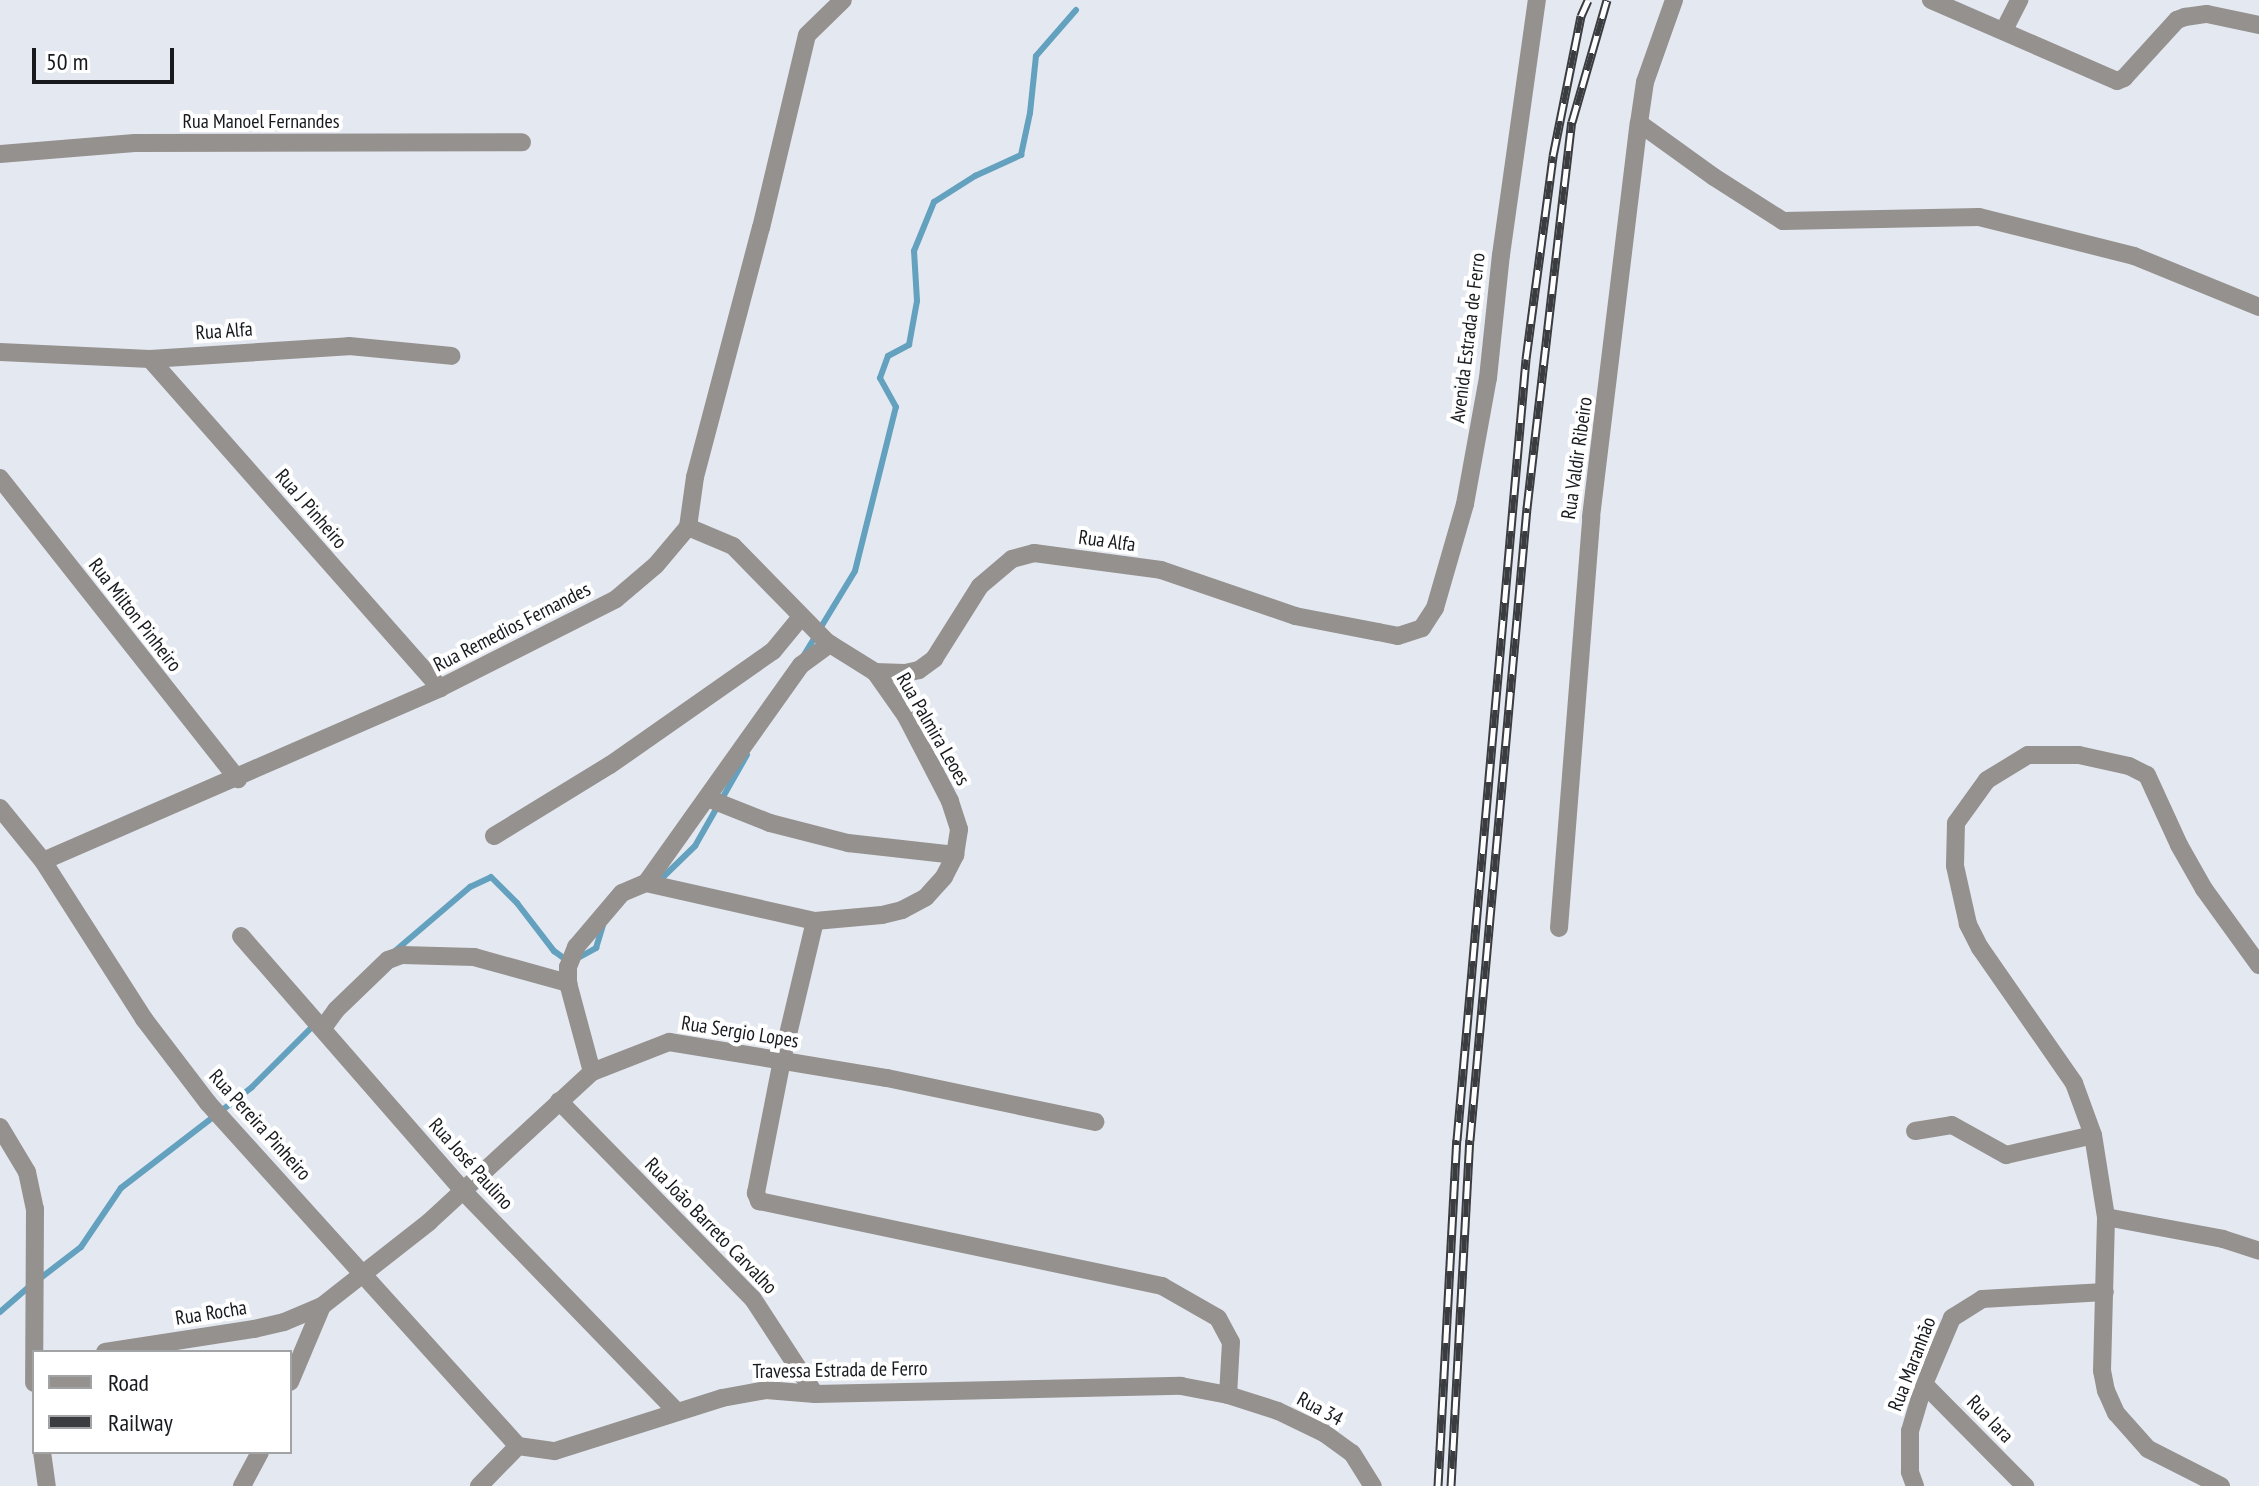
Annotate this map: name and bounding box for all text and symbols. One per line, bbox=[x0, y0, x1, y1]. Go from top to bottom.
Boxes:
scale bar bbox=[36, 32, 178, 82]
text: 50 m bbox=[46, 46, 88, 77]
street label: Rua Manoel Fernandes bbox=[182, 109, 340, 133]
street label: Avenida Estrada de Ferro bbox=[1446, 251, 1490, 425]
street label: Rua Alfa bbox=[194, 317, 254, 345]
street label: Rua Valdir Ribeiro bbox=[1557, 395, 1597, 521]
street label: Rua J Pinheiro bbox=[270, 464, 352, 554]
street label: Rua Alfa bbox=[1077, 525, 1137, 557]
street label: Rua Milton Pinheiro bbox=[83, 554, 187, 676]
street label: Rua Remedios Fernandes bbox=[430, 577, 594, 677]
street label: Rua Palmira Leoes bbox=[891, 668, 975, 790]
street label: Rua Sergio Lopes bbox=[680, 1011, 800, 1053]
street label: Rua Pereira Pinheiro bbox=[204, 1065, 316, 1185]
street label: Rua José Paulino bbox=[424, 1113, 518, 1215]
street label: Rua João Barreto Carvalho bbox=[640, 1153, 782, 1299]
street label: Rua Rocha bbox=[174, 1296, 248, 1330]
street label: Rua Maranhão bbox=[1883, 1314, 1941, 1414]
legend bbox=[32, 1350, 292, 1454]
street label: Travessa Estrada de Ferro bbox=[752, 1356, 928, 1384]
text: Road bbox=[108, 1367, 149, 1398]
street label: Rua 34 bbox=[1293, 1387, 1347, 1431]
street label: Rua Iara bbox=[1962, 1390, 2018, 1448]
text: Railway bbox=[108, 1407, 173, 1438]

